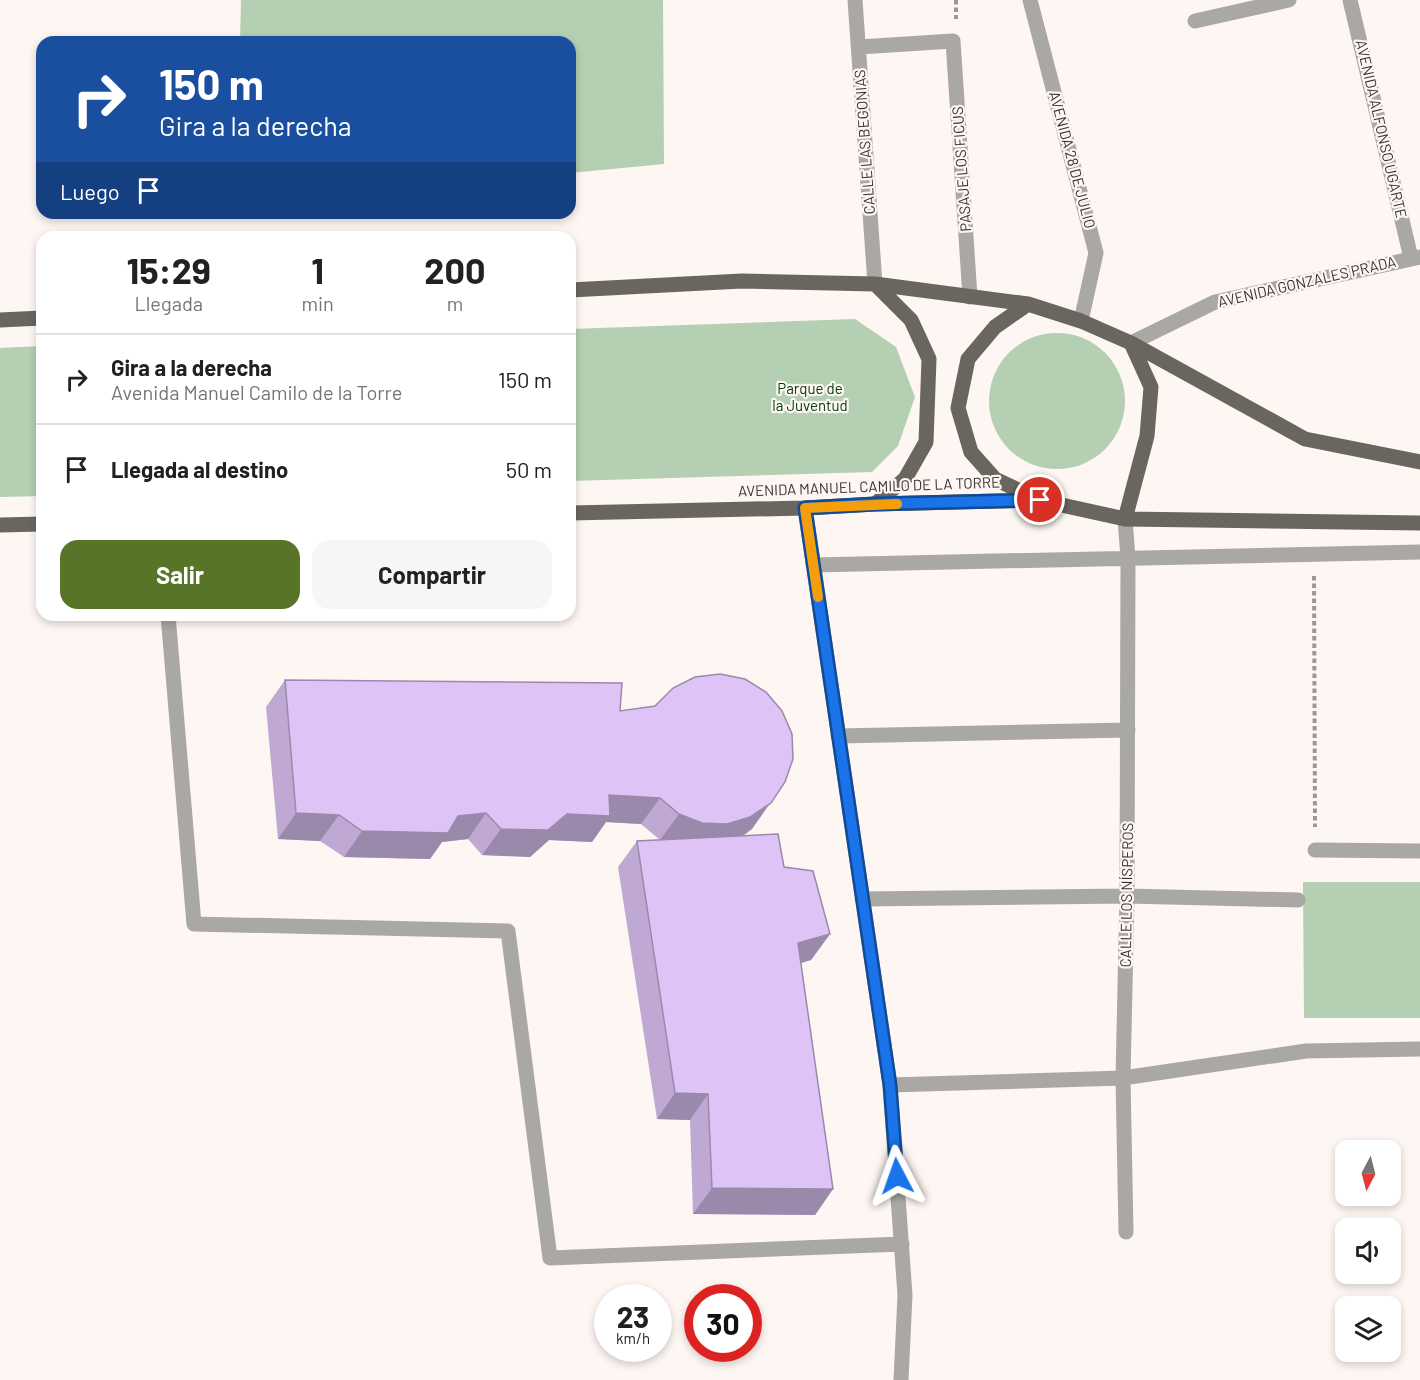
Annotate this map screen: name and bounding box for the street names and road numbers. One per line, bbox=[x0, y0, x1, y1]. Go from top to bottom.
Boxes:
street label: AVENIDA ALFONSO UGARTE bbox=[1353, 38, 1411, 220]
street label: CALLE LAS BEGONIAS bbox=[850, 69, 878, 215]
street label: AVENIDA 28 DE JULIO bbox=[1046, 89, 1100, 230]
street label: PASAJE LOS FICUS bbox=[948, 106, 974, 232]
street label: AVENIDA GONZALES PRADA bbox=[1216, 252, 1398, 310]
street label: AVENIDA MANUEL CAMILO DE LA TORRE bbox=[738, 472, 1000, 500]
street label: CALLE LOS NÍSPEROS bbox=[1116, 822, 1136, 968]

